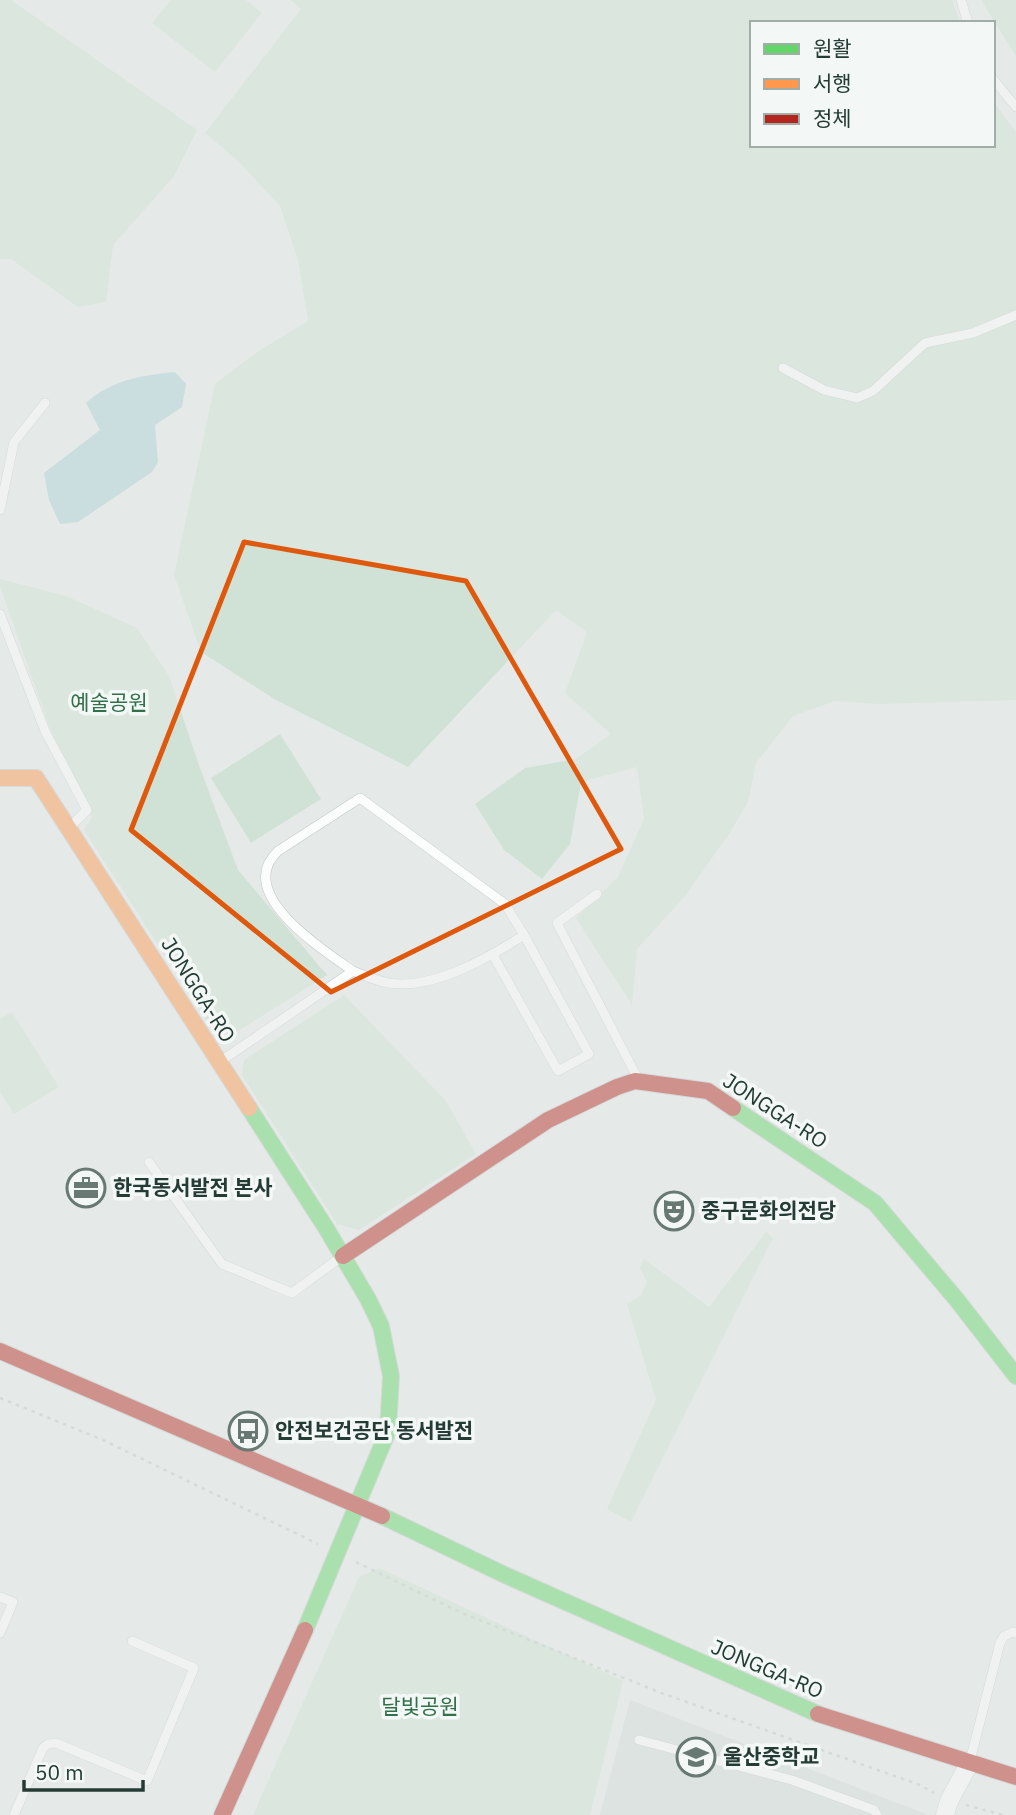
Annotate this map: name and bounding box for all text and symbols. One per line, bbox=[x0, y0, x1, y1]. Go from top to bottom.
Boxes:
legend bbox=[750, 21, 995, 147]
text: 원활 bbox=[813, 34, 852, 62]
text: 서행 bbox=[813, 69, 852, 97]
text: 정체 bbox=[813, 104, 852, 132]
park label: 예술공원 bbox=[70, 688, 148, 716]
street label: JONGGA-RO bbox=[155, 932, 242, 1047]
street label: JONGGA-RO bbox=[718, 1066, 833, 1154]
office icon: 한국동서발전 본사 bbox=[65, 1167, 107, 1209]
place label: 한국동서발전 본사 bbox=[113, 1173, 273, 1201]
theatre icon: 중구문화의전당 bbox=[653, 1190, 695, 1232]
place label: 중구문화의전당 bbox=[701, 1196, 836, 1224]
bus stop icon: 안전보건공단 동서발전 bbox=[227, 1410, 269, 1452]
place label: 안전보건공단 동서발전 bbox=[275, 1416, 473, 1444]
street label: JONGGA-RO bbox=[707, 1632, 828, 1704]
park label: 달빛공원 bbox=[381, 1692, 459, 1720]
school or university icon: 울산중학교 bbox=[675, 1736, 717, 1778]
place label: 울산중학교 bbox=[723, 1742, 820, 1770]
scale bar bbox=[24, 1748, 144, 1792]
text: 50 m bbox=[35, 1758, 84, 1786]

